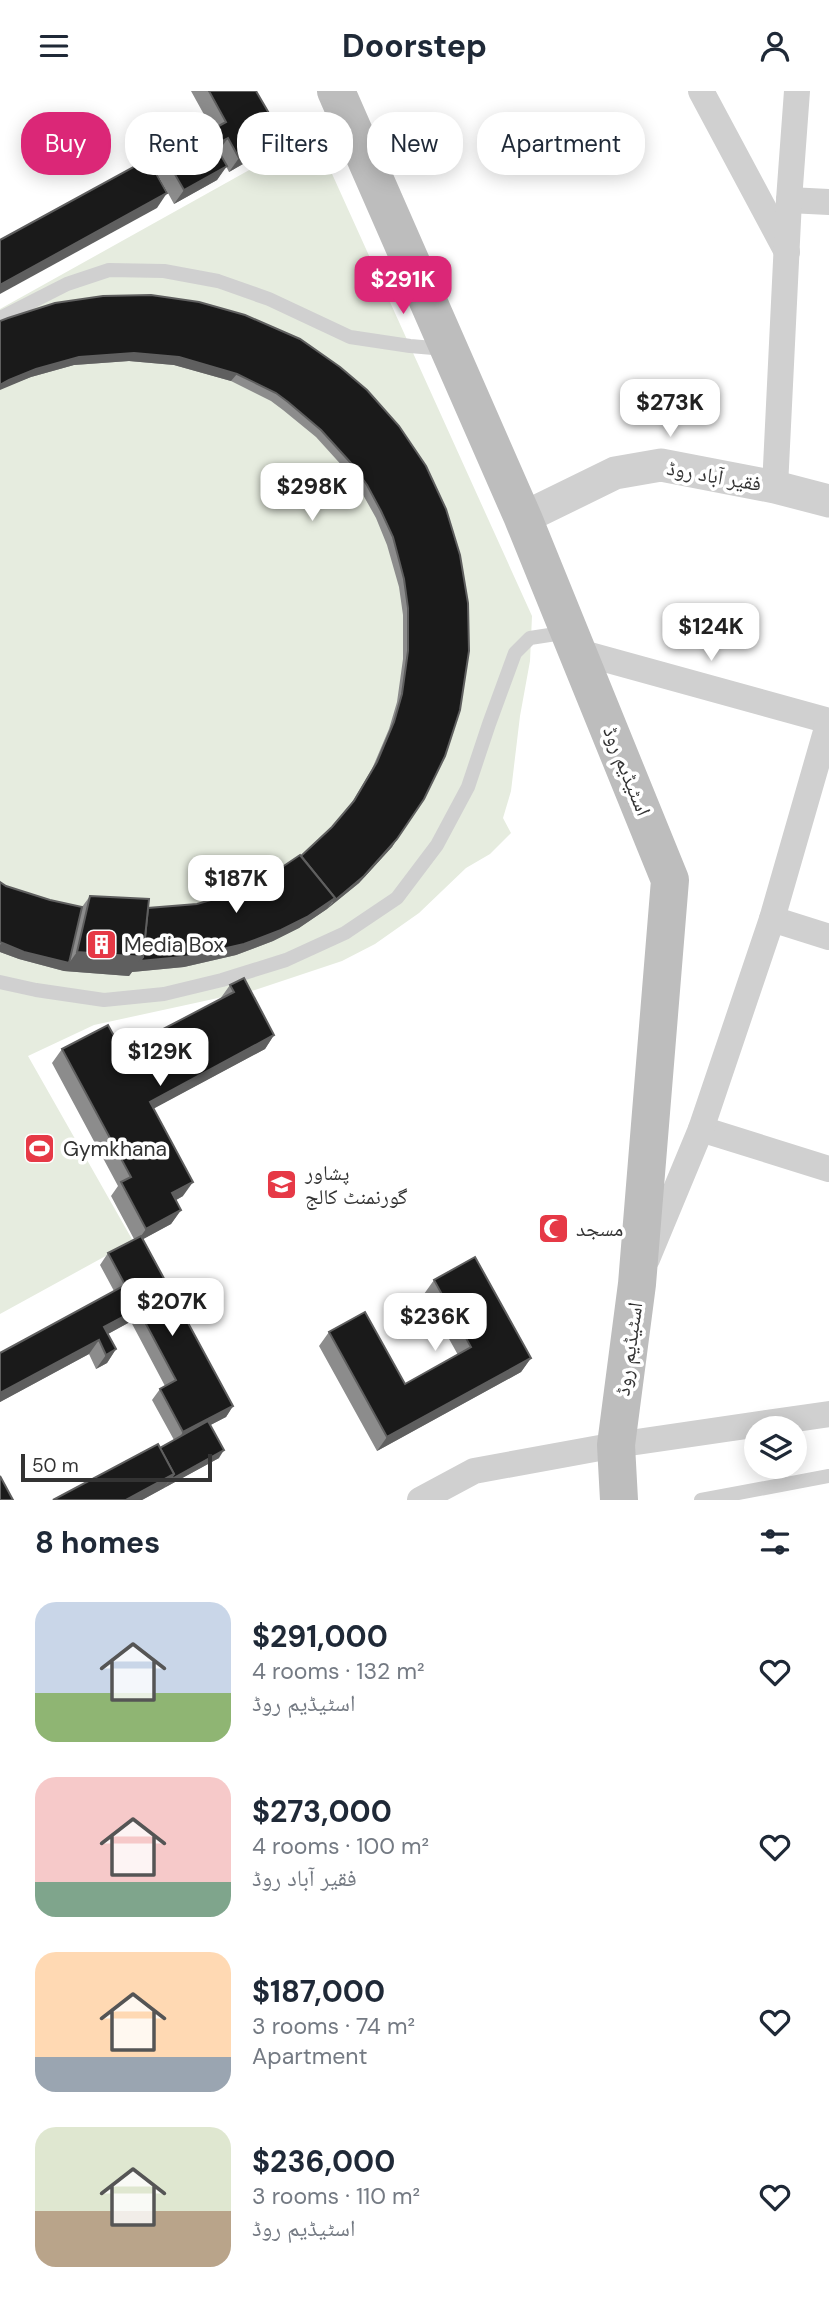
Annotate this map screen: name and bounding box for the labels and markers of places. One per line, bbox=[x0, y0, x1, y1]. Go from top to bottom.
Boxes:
pin: $291K bbox=[354, 257, 452, 316]
pin: $273K bbox=[621, 379, 719, 439]
pin: $298K bbox=[263, 463, 361, 523]
pin: $124K bbox=[662, 603, 760, 663]
pin: $187K bbox=[187, 855, 285, 915]
building icon: Media Box bbox=[84, 928, 118, 962]
place label: Media Box bbox=[124, 931, 224, 959]
pin: $129K bbox=[111, 1028, 209, 1088]
sports icon: Gymkhana bbox=[23, 1132, 57, 1166]
place label: Gymkhana bbox=[63, 1135, 167, 1163]
place label: پشاور گورنمنٹ کالج bbox=[304, 1159, 408, 1211]
school or university icon: پشاور گورنمنٹ کالج bbox=[265, 1168, 299, 1202]
mosque icon: مسجد bbox=[536, 1212, 570, 1246]
place label: مسجد bbox=[576, 1215, 623, 1243]
pin: $207K bbox=[123, 1279, 221, 1338]
pin: $236K bbox=[386, 1293, 484, 1353]

